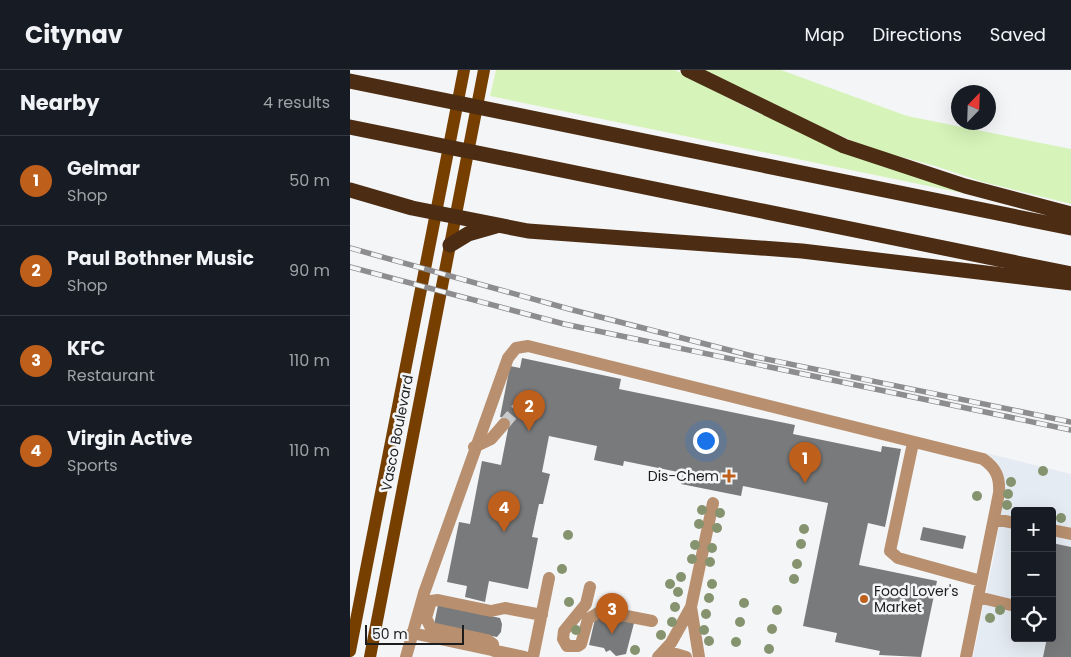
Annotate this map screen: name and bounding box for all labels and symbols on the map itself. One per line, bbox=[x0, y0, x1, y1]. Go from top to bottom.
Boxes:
north arrow bbox=[951, 85, 996, 130]
street label: Vasco Boulevard bbox=[376, 373, 418, 493]
pin: 2 bbox=[513, 390, 545, 431]
your location bbox=[693, 428, 719, 454]
pin: 1 bbox=[789, 442, 821, 483]
place label: Dis-Chem bbox=[648, 466, 719, 486]
marker: Dis-Chem bbox=[723, 470, 735, 482]
pin: 4 bbox=[488, 491, 520, 532]
place label: Food Lover's Market bbox=[874, 581, 958, 617]
pin: 3 bbox=[596, 593, 628, 634]
marker: Food Lover's Market bbox=[858, 593, 870, 605]
scale bar bbox=[365, 622, 464, 645]

